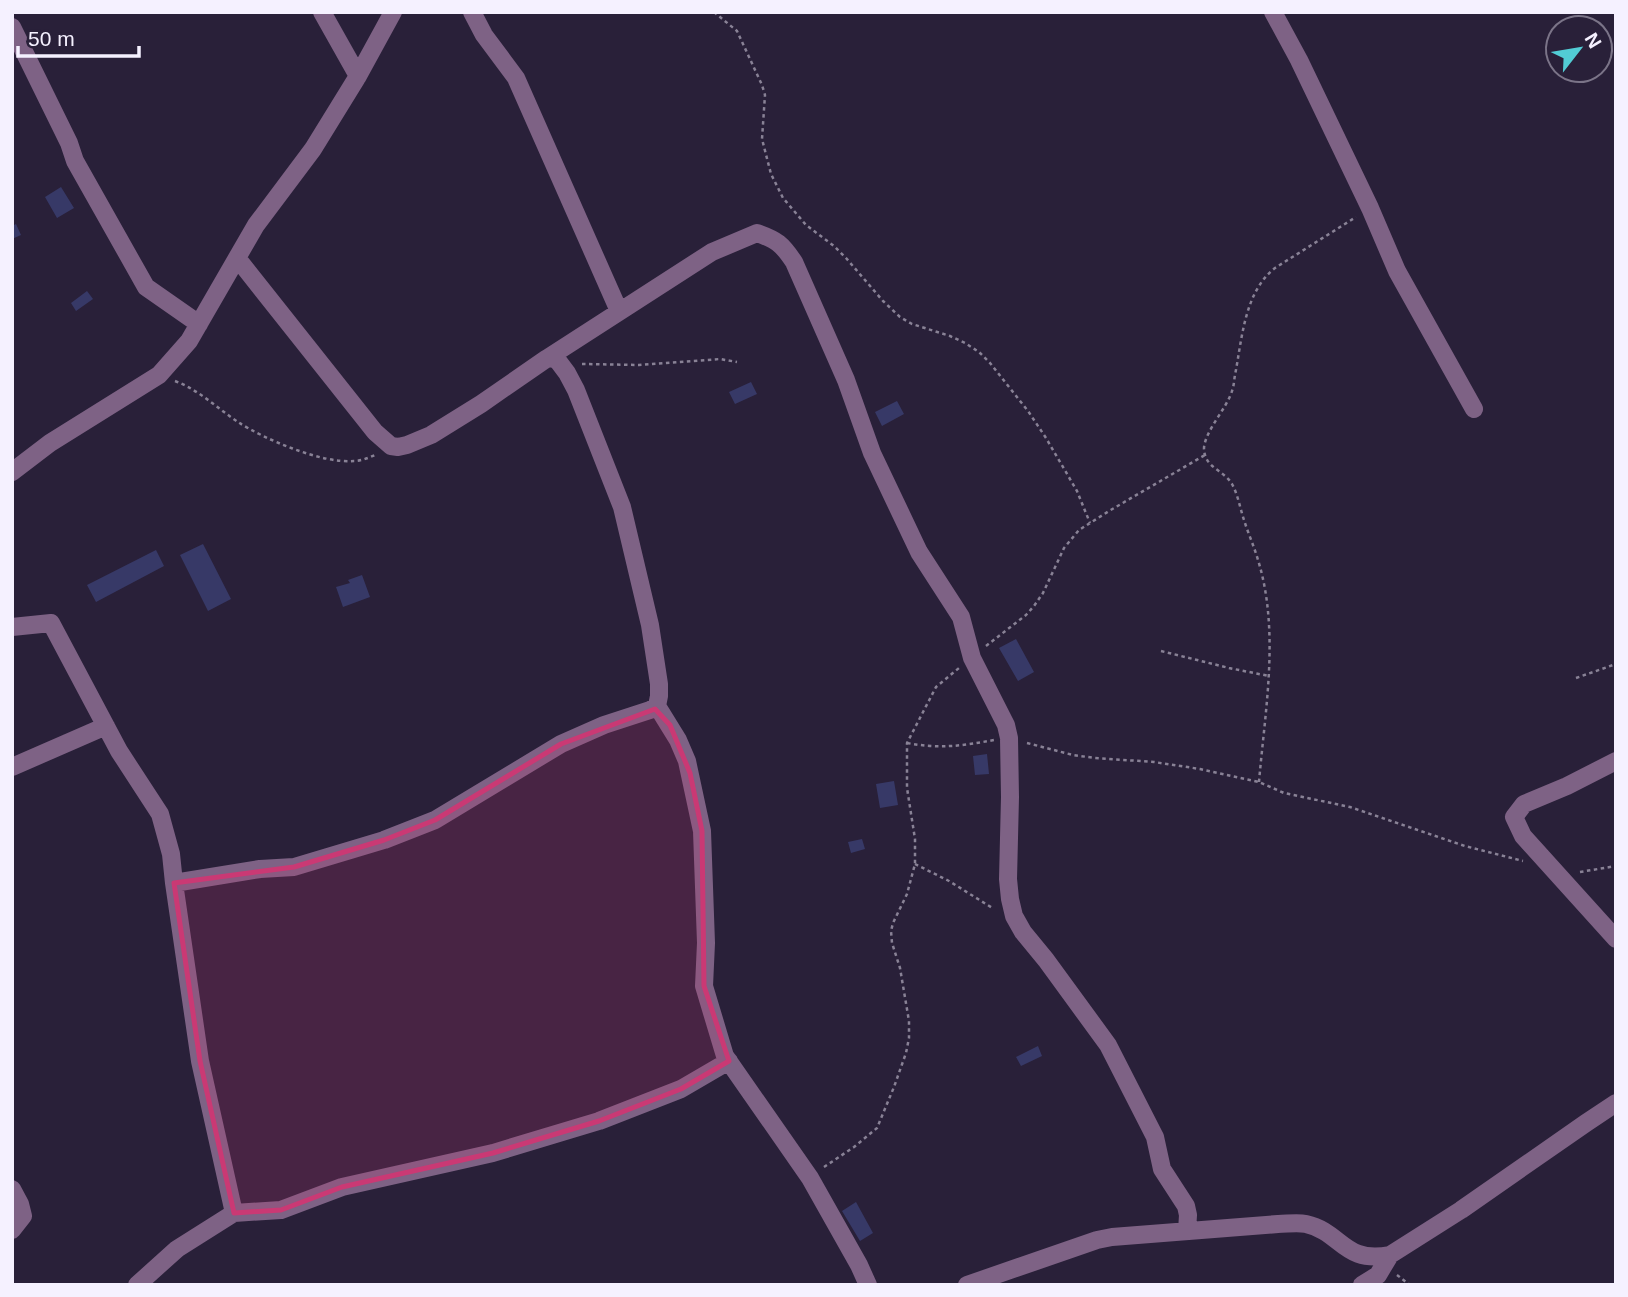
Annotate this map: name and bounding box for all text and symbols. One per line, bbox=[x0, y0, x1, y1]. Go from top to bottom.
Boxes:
scale bar bbox=[18, 14, 138, 58]
north arrow bbox=[1544, 14, 1614, 84]
text: 50 m bbox=[28, 27, 75, 50]
text: N bbox=[1581, 29, 1606, 52]

